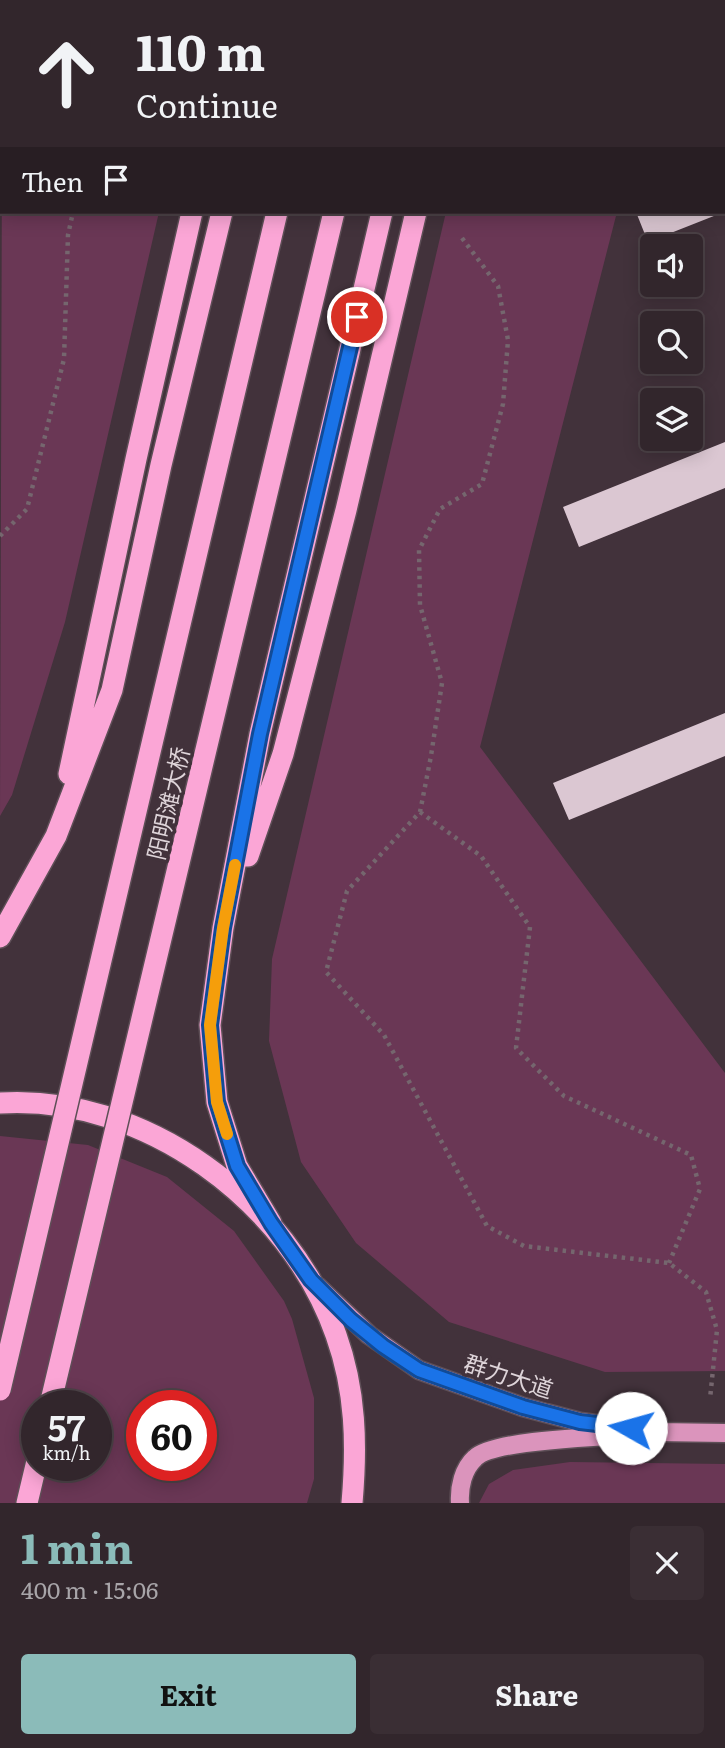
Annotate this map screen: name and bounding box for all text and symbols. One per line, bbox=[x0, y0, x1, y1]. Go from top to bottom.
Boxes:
text: 110 m bbox=[136, 13, 265, 86]
icon: ahead bbox=[21, 28, 112, 119]
text: Continue bbox=[136, 80, 278, 128]
text: Then bbox=[21, 161, 83, 200]
icon: arrive bbox=[97, 161, 135, 199]
map controls bbox=[640, 234, 703, 451]
button: sound bbox=[640, 234, 703, 297]
pin bbox=[327, 287, 387, 347]
icon: arrive bbox=[338, 298, 376, 336]
button: search bbox=[640, 311, 703, 374]
button: layers bbox=[640, 388, 703, 451]
street label: 阳明滩大桥 bbox=[138, 743, 196, 863]
street label: 群力大道 bbox=[460, 1345, 558, 1405]
speed limit sign: 60 bbox=[126, 1390, 217, 1481]
position arrow bbox=[594, 1391, 668, 1465]
text: 57 bbox=[48, 1400, 85, 1452]
text: km/h bbox=[43, 1439, 90, 1466]
text: 1 min bbox=[21, 1515, 133, 1577]
button: close bbox=[630, 1526, 704, 1600]
text: 400 m · 15:06 bbox=[21, 1572, 158, 1606]
button: Exit bbox=[21, 1654, 356, 1734]
button: Share bbox=[370, 1654, 704, 1734]

